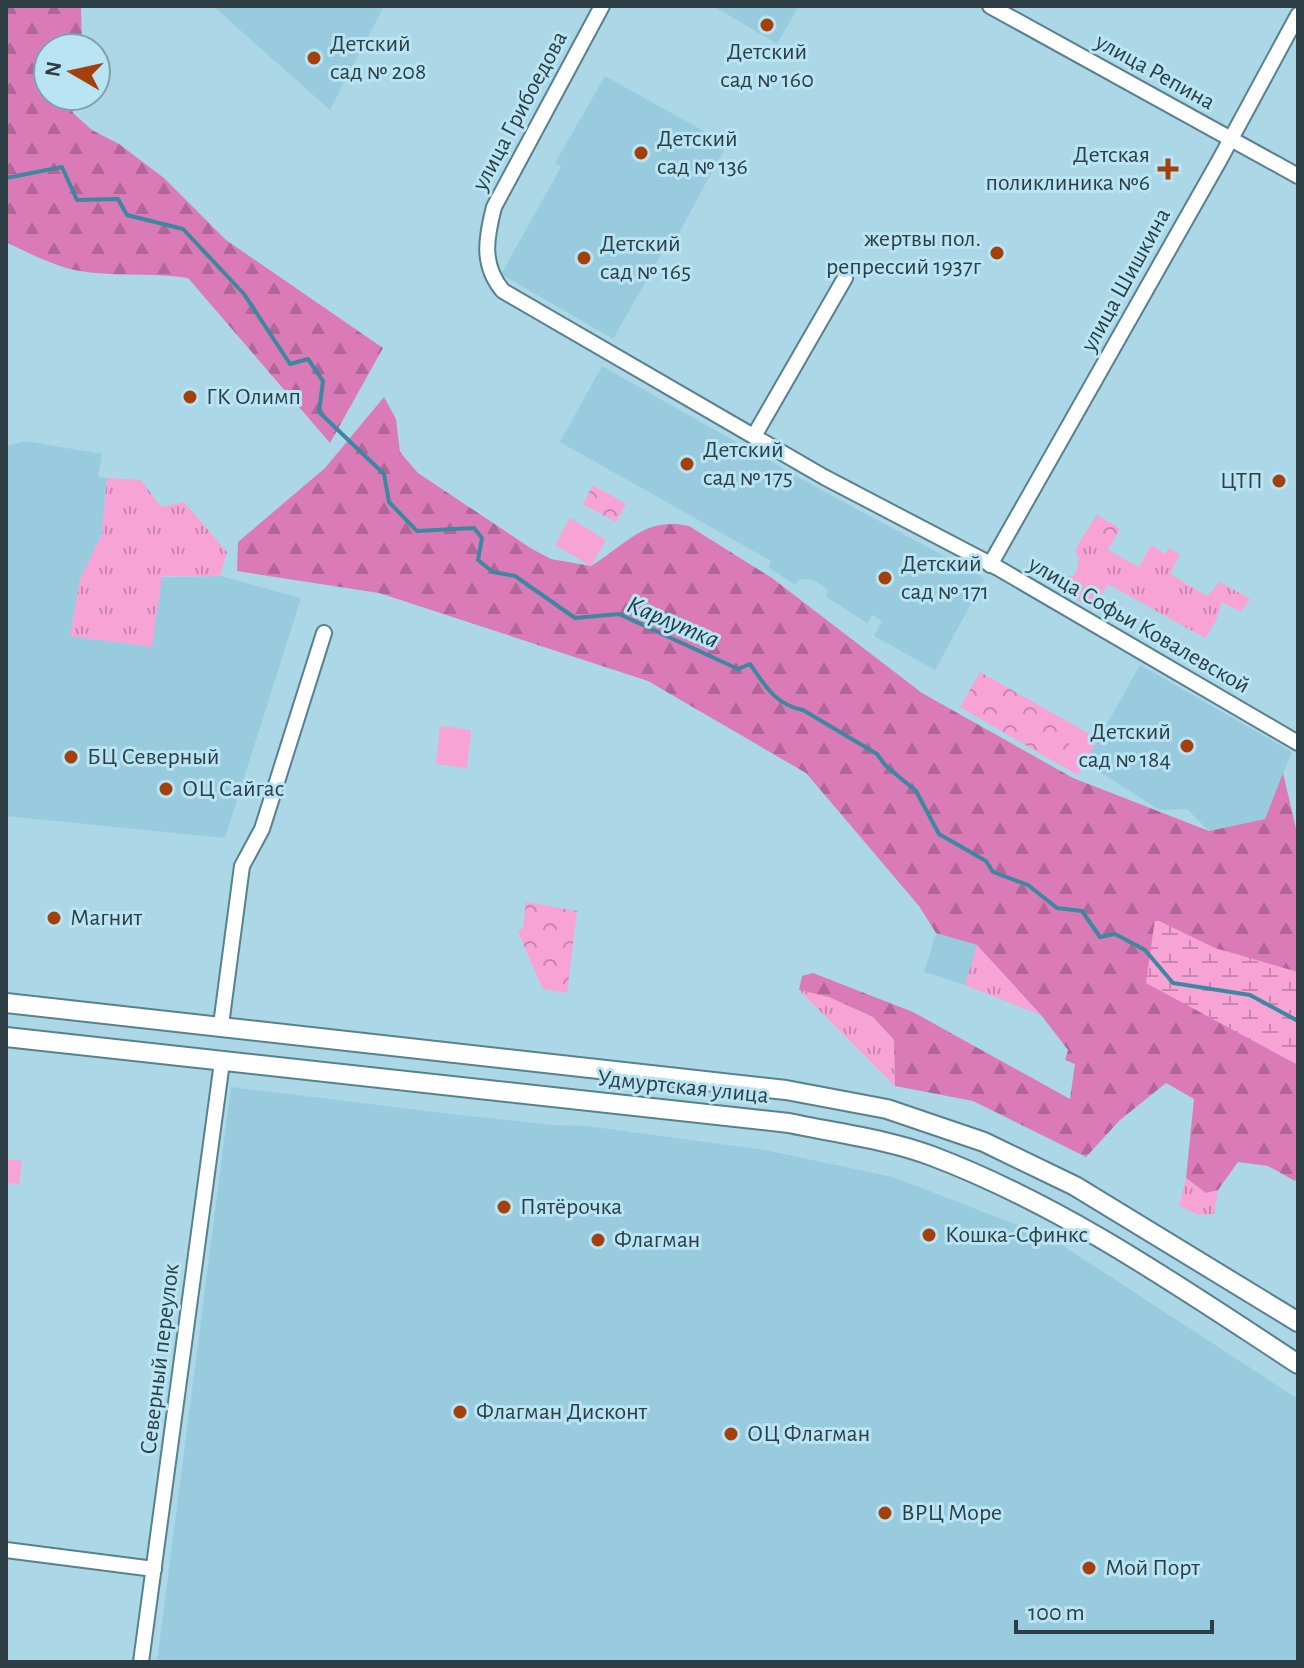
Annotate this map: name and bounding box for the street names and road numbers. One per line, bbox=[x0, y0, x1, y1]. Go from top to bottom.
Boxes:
street label: улица Грибоедова bbox=[468, 27, 572, 195]
street label: улица Репина bbox=[1090, 29, 1219, 115]
street label: улица Шишкина bbox=[1076, 204, 1175, 357]
street label: улица Софьи Ковалевской bbox=[1023, 551, 1254, 698]
street label: Удмуртская улица bbox=[596, 1066, 770, 1108]
street label: Северный переулок bbox=[136, 1262, 184, 1456]

